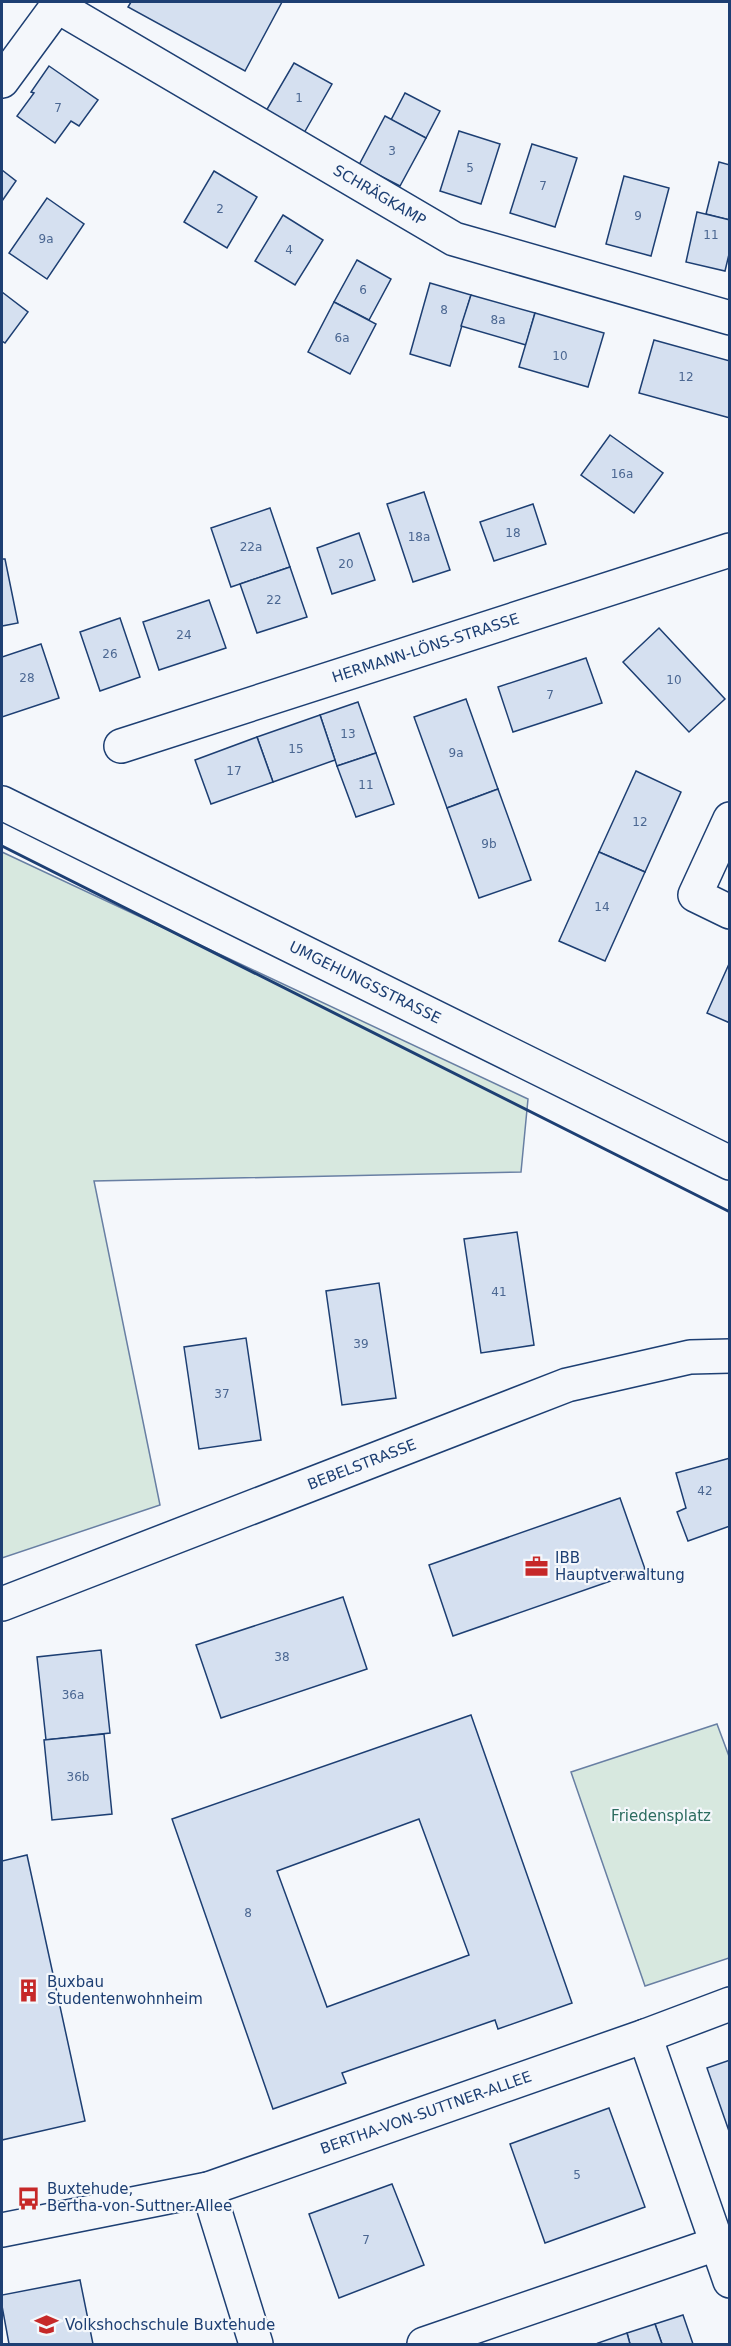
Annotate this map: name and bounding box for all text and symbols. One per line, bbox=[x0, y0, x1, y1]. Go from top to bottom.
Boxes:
house number: 1 bbox=[295, 91, 303, 105]
house number: 7 bbox=[54, 101, 62, 115]
house number: 3 bbox=[388, 144, 396, 158]
street label: SCHRÄGKAMP bbox=[330, 161, 429, 230]
house number: 5 bbox=[466, 161, 474, 175]
house number: 7 bbox=[539, 179, 547, 193]
house number: 2 bbox=[216, 202, 224, 216]
house number: 9 bbox=[634, 209, 642, 223]
house number: 11 bbox=[703, 228, 719, 242]
house number: 9a bbox=[39, 232, 54, 246]
house number: 4 bbox=[285, 243, 293, 257]
house number: 6 bbox=[359, 283, 367, 297]
house number: 8 bbox=[440, 303, 448, 317]
house number: 8a bbox=[491, 313, 506, 327]
house number: 6a bbox=[335, 331, 350, 345]
house number: 10 bbox=[552, 349, 568, 363]
house number: 12 bbox=[678, 370, 694, 384]
house number: 16a bbox=[611, 467, 633, 481]
house number: 18 bbox=[505, 526, 521, 540]
house number: 18a bbox=[408, 530, 430, 544]
house number: 22a bbox=[240, 540, 262, 554]
house number: 20 bbox=[338, 557, 354, 571]
house number: 22 bbox=[266, 593, 282, 607]
street label: HERMANN-LÖNS-STRASSE bbox=[330, 609, 521, 686]
house number: 24 bbox=[176, 628, 192, 642]
house number: 26 bbox=[102, 647, 118, 661]
house number: 28 bbox=[19, 671, 35, 685]
house number: 10 bbox=[666, 673, 682, 687]
house number: 7 bbox=[546, 688, 554, 702]
house number: 13 bbox=[340, 727, 356, 741]
house number: 15 bbox=[288, 742, 304, 756]
house number: 9a bbox=[449, 746, 464, 760]
house number: 17 bbox=[226, 764, 242, 778]
house number: 11 bbox=[358, 778, 374, 792]
house number: 12 bbox=[632, 815, 648, 829]
house number: 9b bbox=[481, 837, 497, 851]
house number: 14 bbox=[594, 900, 610, 914]
street label: UMGEHUNGSSTRASSE bbox=[286, 937, 444, 1028]
house number: 41 bbox=[491, 1285, 507, 1299]
house number: 39 bbox=[353, 1337, 369, 1351]
house number: 37 bbox=[214, 1387, 230, 1401]
street label: BEBELSTRASSE bbox=[305, 1435, 419, 1494]
house number: 42 bbox=[697, 1484, 713, 1498]
place label: IBB Hauptverwaltung bbox=[555, 1549, 685, 1584]
office icon: IBB Hauptverwaltung bbox=[524, 1554, 550, 1580]
house number: 38 bbox=[274, 1650, 290, 1664]
house number: 36a bbox=[62, 1688, 84, 1702]
house number: 36b bbox=[67, 1770, 89, 1784]
park label: Friedensplatz bbox=[611, 1807, 711, 1825]
house number: 8 bbox=[244, 1906, 252, 1920]
place label: Buxbau Studentenwohnheim bbox=[47, 1973, 203, 2008]
building icon: Buxbau Studentenwohnheim bbox=[16, 1978, 42, 2004]
street label: BERTHA-VON-SUTTNER-ALLEE bbox=[318, 2067, 534, 2158]
house number: 5 bbox=[573, 2168, 581, 2182]
place label: Buxtehude, Bertha-von-Suttner-Allee bbox=[47, 2180, 232, 2215]
bus stop icon: Buxtehude, Bertha-von-Suttner-Allee bbox=[16, 2185, 42, 2211]
house number: 7 bbox=[362, 2233, 370, 2247]
school or university icon: Volkshochschule Buxtehude bbox=[34, 2312, 60, 2338]
place label: Volkshochschule Buxtehude bbox=[65, 2316, 275, 2334]

